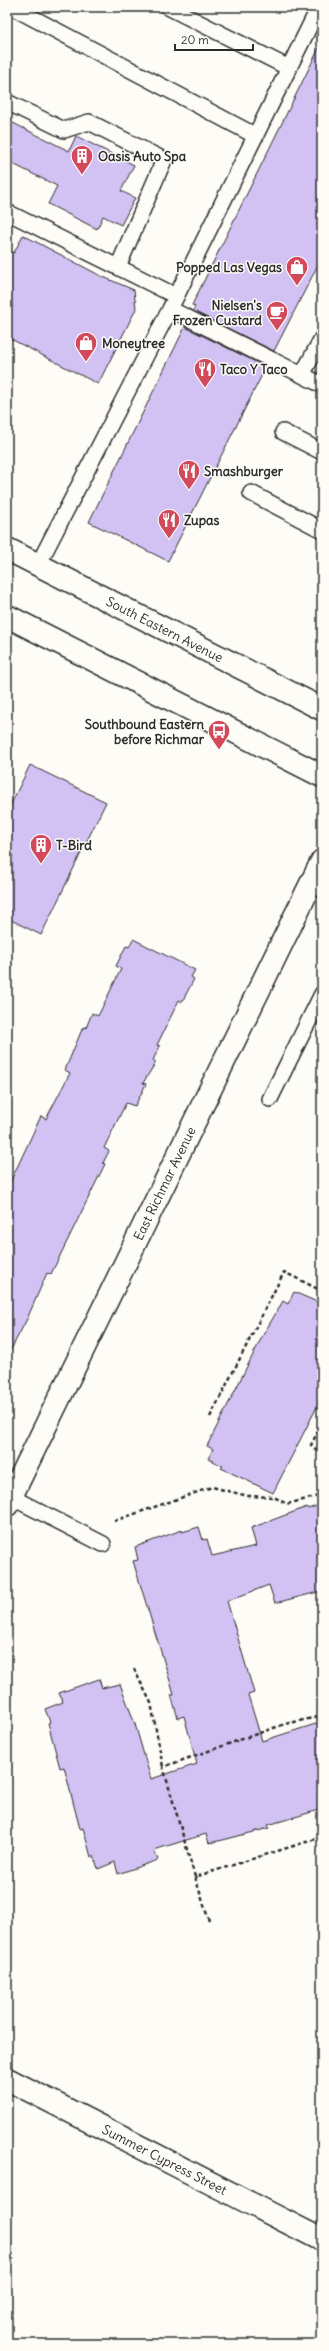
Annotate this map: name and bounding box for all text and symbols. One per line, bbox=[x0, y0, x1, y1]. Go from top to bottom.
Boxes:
scale bar bbox=[175, 26, 253, 52]
text: 20 m bbox=[181, 32, 209, 47]
building icon: Oasis Auto Spa bbox=[69, 143, 95, 176]
place label: Oasis Auto Spa bbox=[98, 148, 187, 165]
shop icon: Popped Las Vegas bbox=[284, 254, 310, 287]
place label: Popped Las Vegas bbox=[176, 259, 282, 276]
place label: Nielsen's Frozen Custard bbox=[173, 297, 262, 329]
cafe icon: Nielsen's Frozen Custard bbox=[264, 299, 290, 332]
shop icon: Moneytree bbox=[73, 330, 99, 363]
place label: Moneytree bbox=[102, 335, 165, 352]
restaurant icon: Taco Y Taco bbox=[192, 356, 218, 389]
place label: Taco Y Taco bbox=[220, 361, 288, 378]
restaurant icon: Smashburger bbox=[176, 458, 202, 491]
place label: Smashburger bbox=[204, 463, 284, 480]
restaurant icon: Zupas bbox=[156, 507, 182, 540]
place label: Zupas bbox=[184, 512, 220, 529]
street label: South Eastern Avenue bbox=[104, 592, 226, 666]
place label: Southbound Eastern before Richmar bbox=[85, 716, 205, 748]
bus stop icon: Southbound Eastern before Richmar bbox=[206, 718, 232, 751]
building icon: T-Bird bbox=[28, 832, 54, 865]
place label: T-Bird bbox=[56, 837, 92, 854]
street label: East Richmar Avenue bbox=[129, 1124, 199, 1243]
street label: Summer Cypress Street bbox=[99, 2121, 230, 2199]

